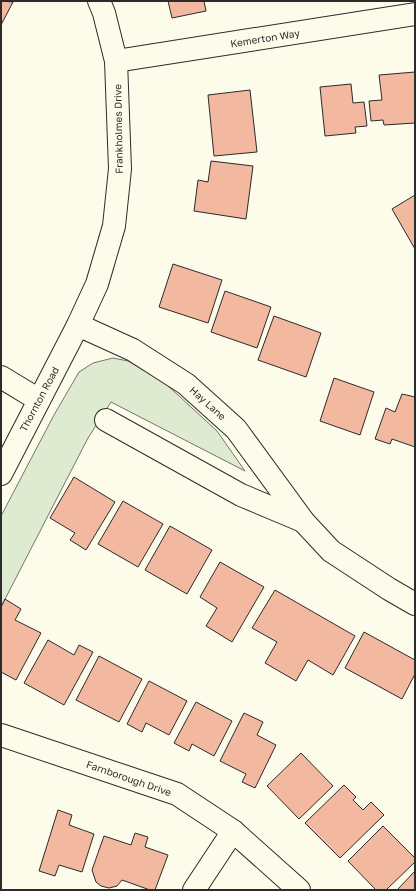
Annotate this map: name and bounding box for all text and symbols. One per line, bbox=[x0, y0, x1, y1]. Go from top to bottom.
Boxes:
street label: Kemerton Way bbox=[229, 27, 301, 49]
street label: Frankholmes Drive bbox=[111, 84, 125, 174]
street label: Thornton Road bbox=[17, 365, 61, 433]
street label: Hay Lane bbox=[187, 384, 229, 422]
street label: Farnborough Drive bbox=[85, 758, 173, 798]

